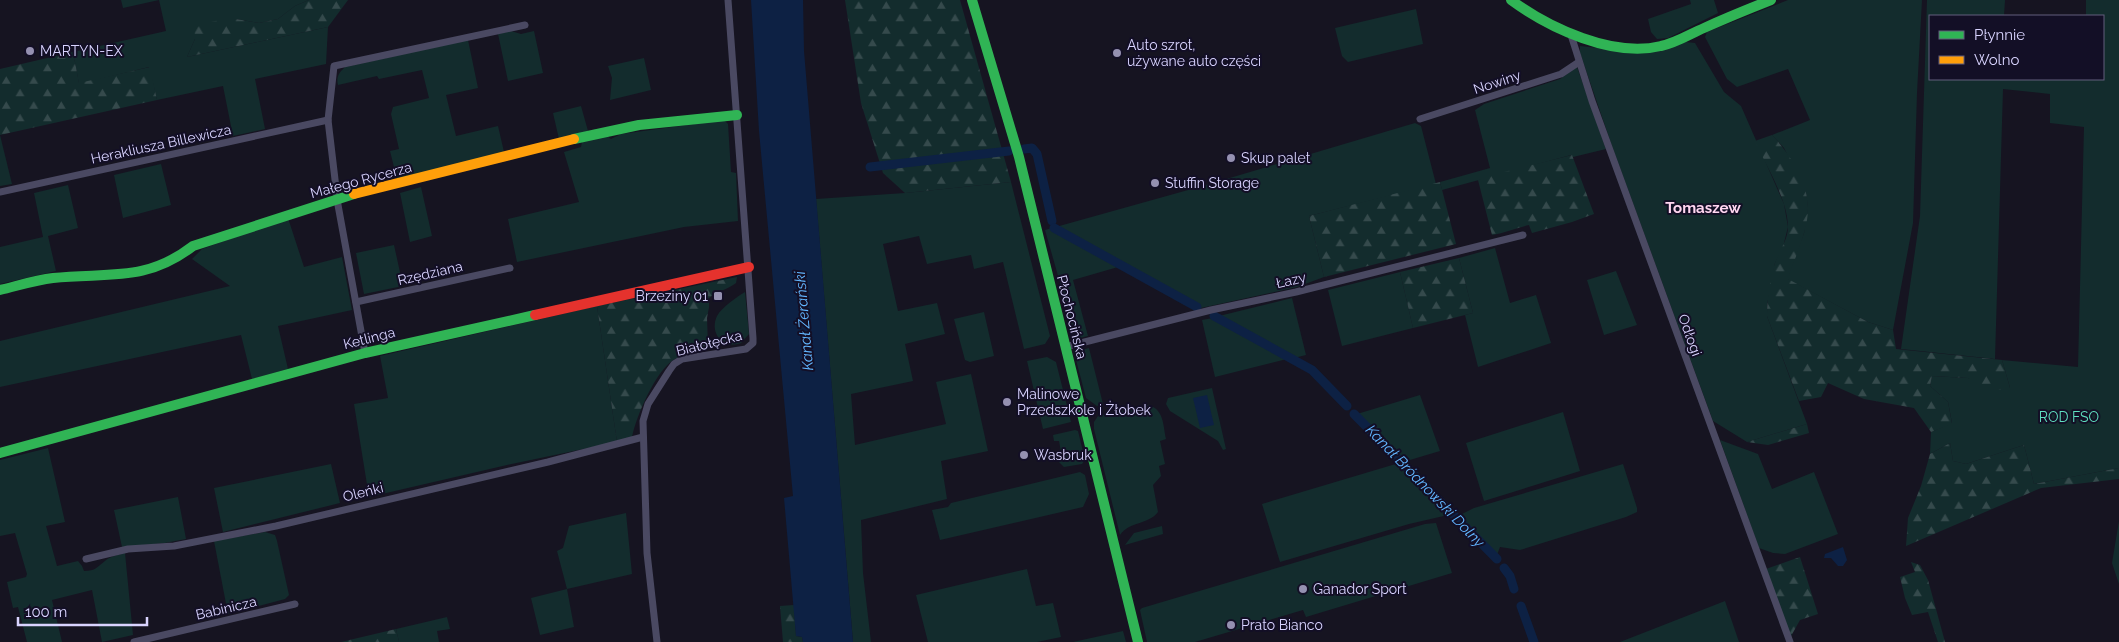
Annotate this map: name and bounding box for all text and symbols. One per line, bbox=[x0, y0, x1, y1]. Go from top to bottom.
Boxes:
legend bbox=[1929, 15, 2104, 80]
text: Płynnie bbox=[1974, 26, 2025, 44]
place label: Auto szrot, używane auto części bbox=[1127, 37, 1261, 69]
place label: MARTYN-EX bbox=[40, 43, 123, 59]
marker: MARTYN-EX bbox=[24, 45, 36, 57]
marker: Auto szrot, używane auto części bbox=[1111, 47, 1123, 59]
text: Wolno bbox=[1974, 51, 2019, 69]
street label: Nowiny bbox=[1471, 67, 1523, 97]
street label: Herakliusza Billewicza bbox=[89, 121, 233, 167]
place label: Skup palet bbox=[1241, 150, 1311, 166]
marker: Skup palet bbox=[1225, 152, 1237, 164]
street label: Małego Rycerza bbox=[308, 159, 414, 201]
place label: Stuffin Storage bbox=[1165, 175, 1259, 191]
marker: Stuffin Storage bbox=[1149, 177, 1161, 189]
district label: Tomaszew bbox=[1665, 199, 1741, 217]
street label: Rzędziana bbox=[396, 258, 464, 288]
street label: Łazy bbox=[1274, 269, 1308, 291]
water label: Kanał Żerański bbox=[790, 270, 817, 372]
street label: Płochocińska bbox=[1054, 273, 1090, 361]
place label: Brzeziny 01 bbox=[636, 288, 708, 304]
marker: Brzeziny 01 bbox=[712, 290, 724, 302]
street label: Odłogi bbox=[1675, 312, 1705, 358]
street label: Ketlinga bbox=[341, 324, 397, 352]
street label: Białołęcka bbox=[674, 327, 744, 359]
place label: Malinowe Przedszkole i Żłobek bbox=[1017, 386, 1152, 418]
marker: Malinowe Przedszkole i Żłobek bbox=[1001, 396, 1013, 408]
park label: ROD FSO bbox=[2039, 409, 2099, 425]
water label: Kanał Bródnowski Dolny bbox=[1362, 421, 1489, 551]
place label: Wasbruk bbox=[1034, 447, 1092, 463]
marker: Wasbruk bbox=[1018, 449, 1030, 461]
street label: Oleńki bbox=[341, 479, 385, 505]
place label: Ganador Sport bbox=[1313, 581, 1407, 597]
marker: Ganador Sport bbox=[1297, 583, 1309, 595]
street label: Babinicza bbox=[194, 593, 258, 623]
scale bar bbox=[18, 594, 146, 626]
text: 100 m bbox=[25, 603, 67, 621]
place label: Prato Bianco bbox=[1241, 617, 1323, 633]
marker: Prato Bianco bbox=[1225, 619, 1237, 631]

